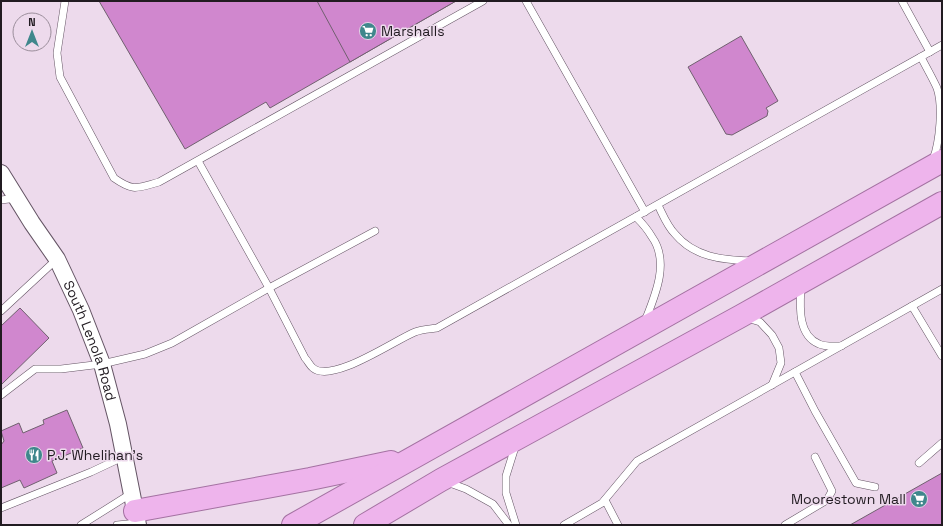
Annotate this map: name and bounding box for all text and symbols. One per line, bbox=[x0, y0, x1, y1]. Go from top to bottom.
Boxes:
north arrow bbox=[12, 12, 52, 52]
text: N bbox=[28, 15, 36, 29]
supermarket icon: Marshalls bbox=[358, 21, 378, 41]
place label: Marshalls bbox=[381, 22, 445, 40]
street label: South Lenola Road bbox=[59, 278, 120, 403]
restaurant icon: P.J. Whelihan's bbox=[24, 445, 44, 465]
place label: P.J. Whelihan's bbox=[47, 446, 143, 464]
supermarket icon: Moorestown Mall bbox=[909, 489, 929, 509]
place label: Moorestown Mall bbox=[791, 490, 906, 508]

